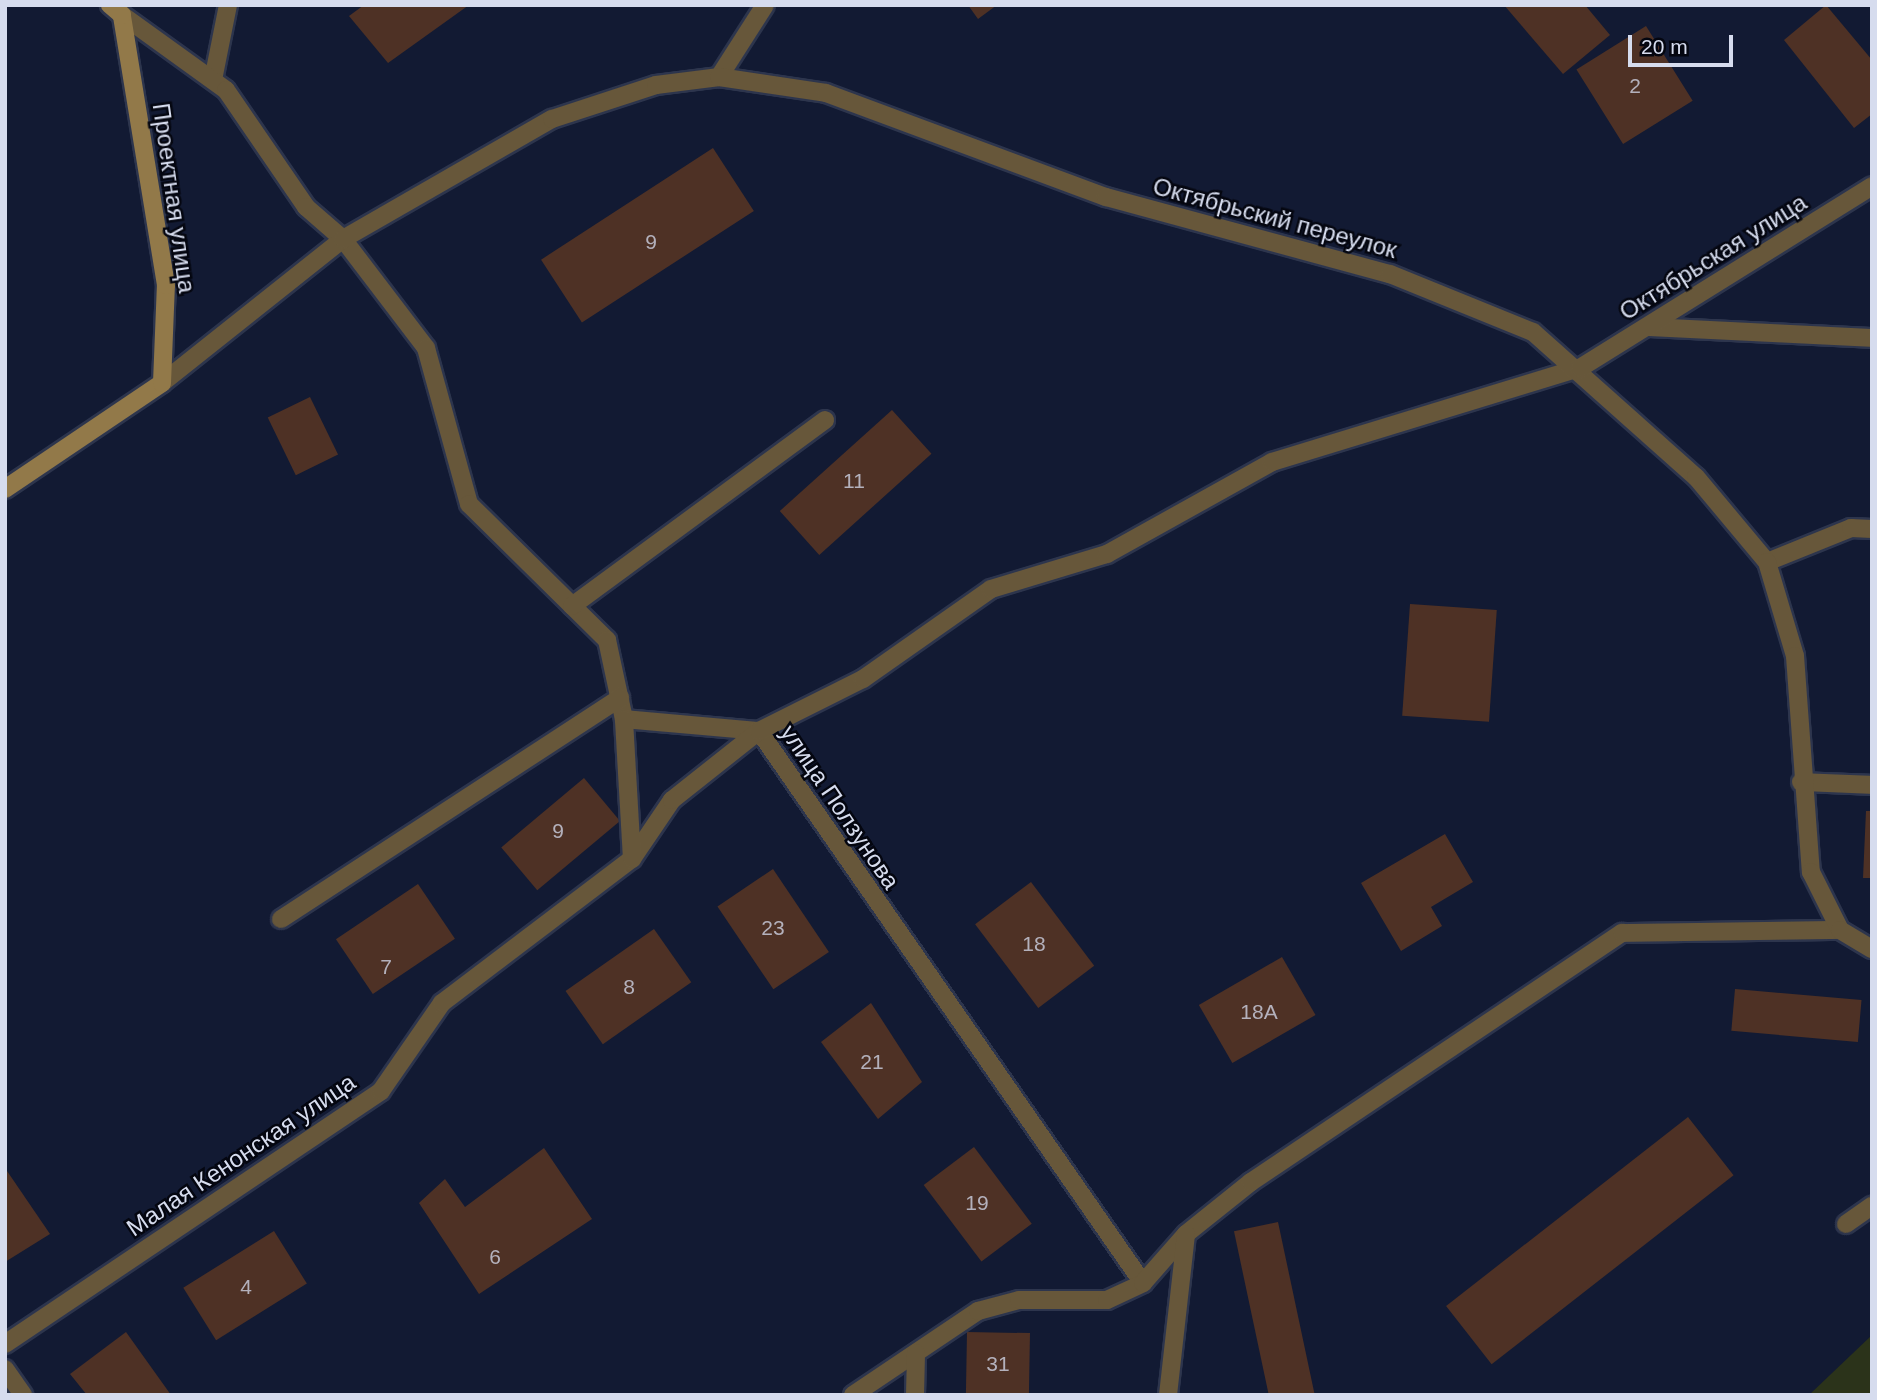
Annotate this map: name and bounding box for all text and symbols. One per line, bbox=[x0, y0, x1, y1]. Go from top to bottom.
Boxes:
scale bar bbox=[1632, 21, 1737, 65]
text: 20 m bbox=[1641, 35, 1688, 58]
house number: 2 bbox=[1629, 73, 1641, 99]
street label: Проектная улица bbox=[146, 101, 202, 295]
street label: Октябрьский переулок bbox=[1150, 172, 1400, 264]
street label: Октябрьская улица bbox=[1614, 188, 1812, 326]
house number: 9 bbox=[645, 229, 657, 255]
house number: 11 bbox=[843, 468, 865, 494]
street label: улица Ползунова bbox=[774, 719, 906, 895]
house number: 9 bbox=[552, 818, 564, 844]
house number: 23 bbox=[761, 915, 785, 941]
house number: 18 bbox=[1022, 931, 1046, 957]
house number: 7 bbox=[380, 954, 392, 980]
house number: 8 bbox=[623, 974, 635, 1000]
house number: 18А bbox=[1240, 999, 1278, 1025]
house number: 21 bbox=[860, 1049, 884, 1075]
street label: Малая Кенонская улица bbox=[121, 1068, 361, 1242]
house number: 19 bbox=[965, 1190, 989, 1216]
house number: 6 bbox=[489, 1244, 501, 1270]
house number: 4 bbox=[240, 1274, 252, 1300]
house number: 31 bbox=[986, 1351, 1010, 1377]

